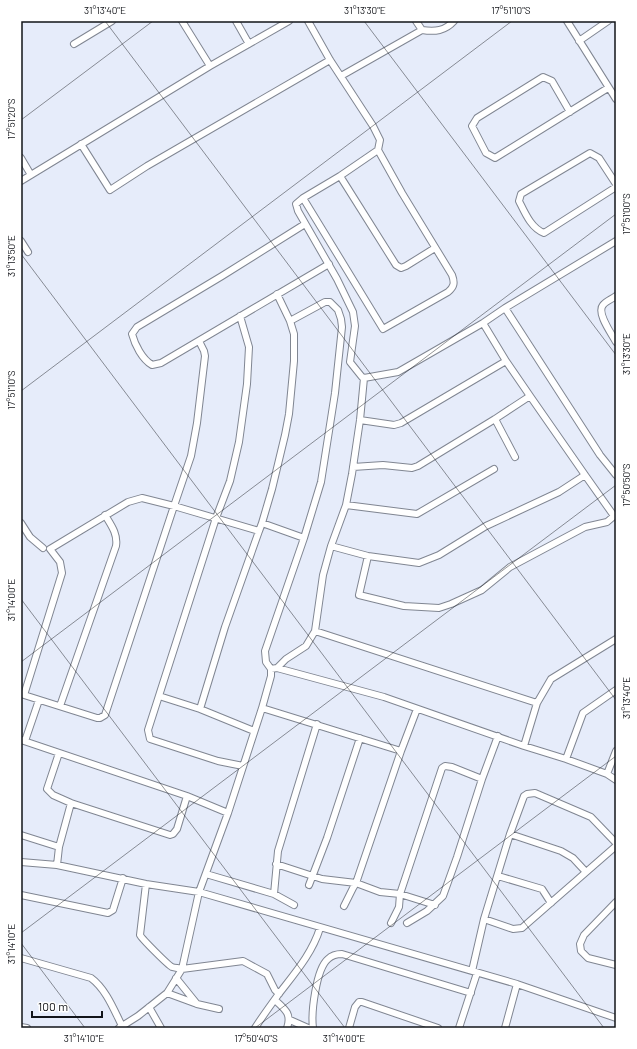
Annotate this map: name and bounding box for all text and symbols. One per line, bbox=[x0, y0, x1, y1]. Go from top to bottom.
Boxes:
text: 31°13'40"E bbox=[84, 4, 126, 16]
text: 31°13'30"E bbox=[344, 4, 386, 16]
text: 17°51'10"S bbox=[491, 4, 531, 16]
text: 17°51'20"S bbox=[5, 98, 17, 140]
text: 17°51'00"S bbox=[620, 193, 632, 235]
text: 31°13'50"E bbox=[5, 235, 17, 277]
text: 31°13'30"E bbox=[620, 333, 632, 375]
text: 17°51'10"S bbox=[5, 370, 17, 410]
text: 17°50'50"S bbox=[620, 463, 632, 507]
text: 31°14'00"E bbox=[5, 579, 17, 621]
text: 31°13'40"E bbox=[620, 677, 632, 719]
text: 31°14'10"E bbox=[5, 924, 17, 964]
scale bar bbox=[32, 993, 102, 1019]
text: 100 m bbox=[38, 999, 68, 1013]
text: 31°14'10"E bbox=[64, 1032, 104, 1044]
text: 17°50'40"S bbox=[234, 1032, 278, 1044]
text: 31°14'00"E bbox=[323, 1032, 365, 1044]

